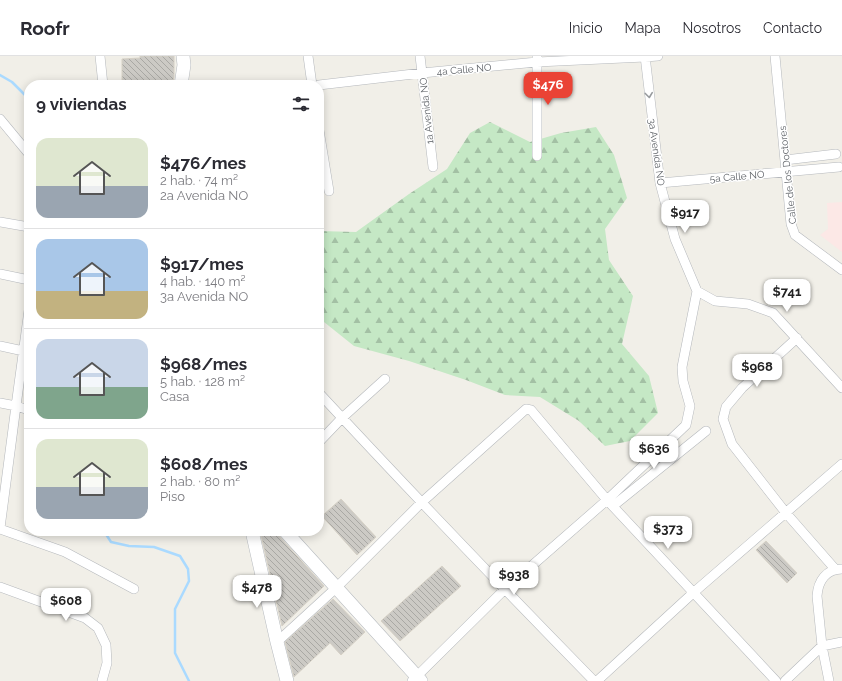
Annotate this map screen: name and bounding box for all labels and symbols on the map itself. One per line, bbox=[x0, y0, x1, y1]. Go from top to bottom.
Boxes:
street label: 4a Calle NO bbox=[436, 62, 492, 77]
pin: $476 bbox=[524, 72, 572, 106]
street label: 1a Avenida NO bbox=[417, 77, 435, 145]
one-way arrow bbox=[644, 92, 653, 98]
street label: 3a Avenida NO bbox=[646, 118, 667, 187]
street label: Calle de los Doctores bbox=[777, 125, 798, 225]
street label: 5a Calle NO bbox=[709, 169, 765, 184]
pin: $917 bbox=[661, 200, 709, 234]
pin: $741 bbox=[763, 279, 811, 313]
pin: $968 bbox=[733, 354, 781, 388]
pin: $636 bbox=[630, 436, 678, 470]
pin: $373 bbox=[644, 516, 692, 550]
pin: $938 bbox=[490, 562, 538, 596]
pin: $478 bbox=[233, 575, 281, 609]
pin: $608 bbox=[42, 588, 90, 622]

